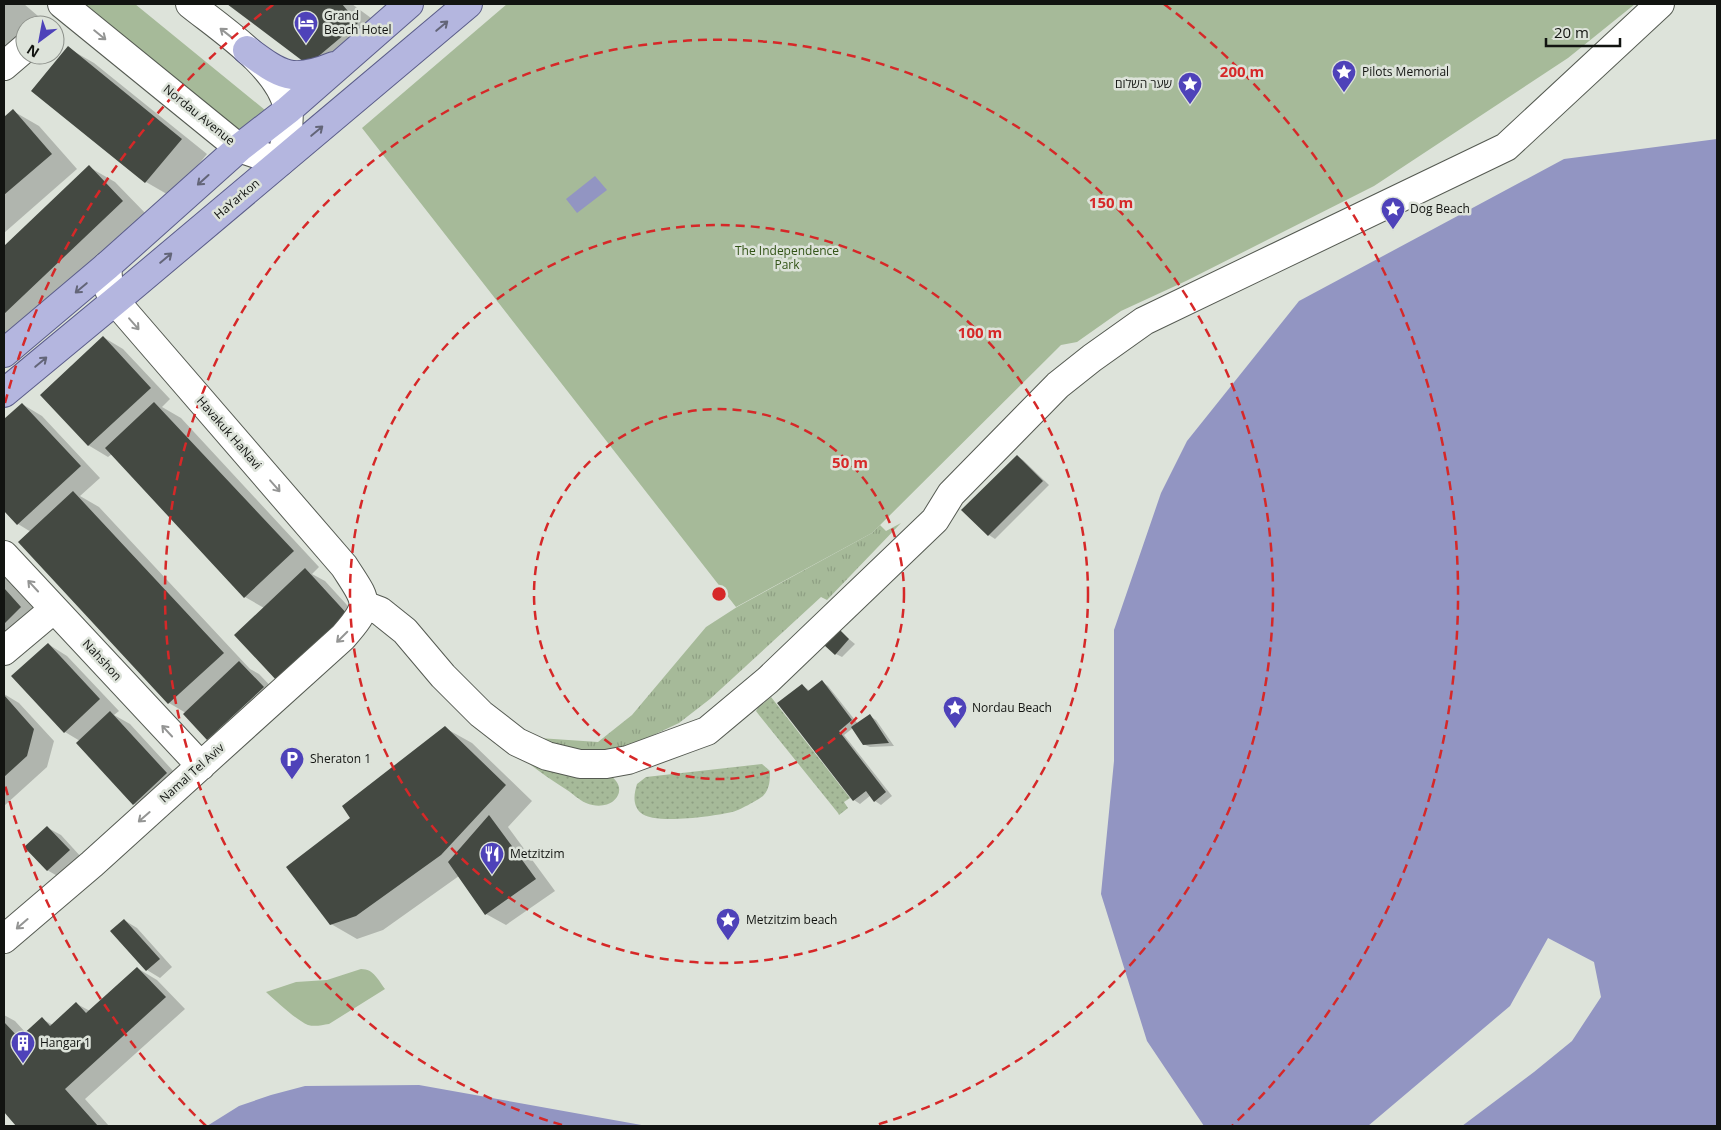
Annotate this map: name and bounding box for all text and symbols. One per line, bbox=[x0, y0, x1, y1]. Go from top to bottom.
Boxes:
place label: Grand Beach Hotel bbox=[324, 7, 392, 38]
hotel icon: Grand Beach Hotel bbox=[293, 10, 319, 44]
north arrow bbox=[15, 15, 65, 65]
scale bar bbox=[1546, 15, 1620, 47]
one-way arrow bbox=[435, 21, 448, 32]
text: 20 m bbox=[1554, 22, 1589, 42]
one-way arrow bbox=[219, 27, 232, 38]
one-way arrow bbox=[93, 29, 106, 40]
text: N bbox=[23, 40, 43, 63]
place icon: Pilots Memorial bbox=[1331, 59, 1357, 93]
text: 200 m bbox=[1220, 61, 1264, 81]
place label: Pilots Memorial bbox=[1362, 63, 1449, 80]
place icon: שער השלום bbox=[1177, 71, 1203, 105]
place label: שער השלום bbox=[1115, 75, 1173, 92]
street label: Nordau Avenue bbox=[160, 80, 239, 149]
one-way arrow bbox=[311, 125, 324, 136]
one-way arrow bbox=[196, 175, 209, 186]
street label: HaYarkon bbox=[210, 175, 263, 223]
text: 150 m bbox=[1089, 192, 1133, 212]
place icon: Dog Beach bbox=[1380, 196, 1406, 230]
place label: Dog Beach bbox=[1410, 200, 1470, 217]
park label: The Independence Park bbox=[735, 242, 839, 273]
one-way arrow bbox=[160, 253, 173, 264]
one-way arrow bbox=[75, 283, 88, 294]
one-way arrow bbox=[128, 317, 140, 330]
text: 100 m bbox=[958, 322, 1002, 342]
one-way arrow bbox=[35, 356, 48, 368]
street label: Havakuk HaNavi bbox=[193, 393, 266, 473]
text: 50 m bbox=[832, 452, 868, 472]
one-way arrow bbox=[269, 480, 280, 493]
one-way arrow bbox=[27, 580, 39, 592]
centre of rings bbox=[710, 585, 728, 603]
one-way arrow bbox=[336, 631, 348, 643]
street label: Nahshon bbox=[79, 635, 126, 684]
place icon: Nordau Beach bbox=[942, 695, 968, 729]
place label: Nordau Beach bbox=[972, 699, 1052, 716]
one-way arrow bbox=[162, 724, 173, 737]
street label: Namal Tel Aviv bbox=[156, 739, 228, 806]
parking icon: Sheraton 1 bbox=[279, 746, 305, 780]
place label: Sheraton 1 bbox=[310, 750, 371, 767]
one-way arrow bbox=[137, 811, 150, 822]
restaurant icon: Metzitzim bbox=[479, 841, 505, 875]
place label: Metzitzim bbox=[510, 845, 565, 862]
place icon: Metzitzim beach bbox=[715, 907, 741, 941]
place label: Metzitzim beach bbox=[746, 911, 837, 928]
one-way arrow bbox=[15, 918, 28, 929]
building icon: Hangar 1 bbox=[10, 1030, 36, 1064]
place label: Hangar 1 bbox=[40, 1034, 91, 1051]

